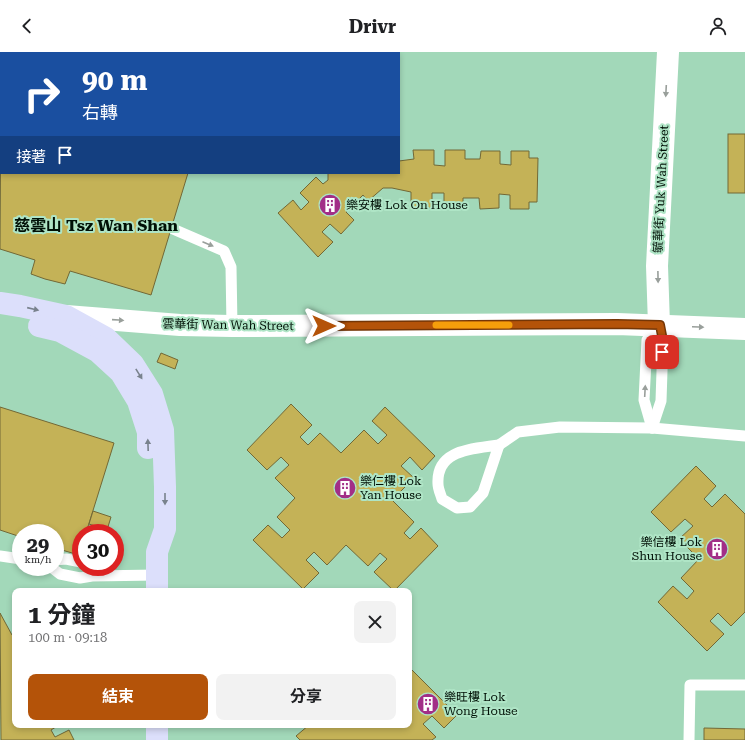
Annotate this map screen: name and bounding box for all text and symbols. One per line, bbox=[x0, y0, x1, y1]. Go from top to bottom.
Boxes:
icon: back bbox=[16, 15, 38, 37]
icon: person bbox=[707, 15, 729, 37]
text: Drivr bbox=[349, 16, 396, 37]
text: 90 m bbox=[82, 64, 147, 97]
icon: right bbox=[16, 68, 68, 120]
one-way arrow bbox=[663, 85, 670, 97]
text: 右轉 bbox=[82, 102, 118, 123]
street label: 毓華街 Yuk Wah Street bbox=[651, 124, 671, 253]
icon: arrive bbox=[54, 144, 76, 166]
text: 接著 bbox=[16, 148, 46, 166]
building icon: 樂安樓 Lok On House bbox=[317, 192, 343, 218]
place label: 樂安樓 Lok On House bbox=[346, 198, 468, 212]
district label: 慈雲山 Tsz Wan Shan bbox=[14, 216, 178, 235]
one-way arrow bbox=[203, 242, 215, 248]
one-way arrow bbox=[654, 271, 661, 283]
position arrow bbox=[303, 305, 345, 347]
one-way arrow bbox=[27, 306, 39, 312]
one-way arrow bbox=[112, 317, 125, 324]
street label: 雲華街 Wan Wah Street bbox=[162, 317, 294, 333]
one-way arrow bbox=[692, 323, 704, 330]
pin bbox=[645, 335, 679, 369]
icon: arrive bbox=[651, 341, 673, 363]
one-way arrow bbox=[136, 368, 143, 380]
one-way arrow bbox=[641, 385, 648, 397]
one-way arrow bbox=[145, 438, 151, 451]
place label: 樂仁樓 Lok Yan House bbox=[360, 474, 422, 502]
building icon: 樂仁樓 Lok Yan House bbox=[332, 475, 358, 501]
one-way arrow bbox=[162, 493, 168, 506]
speed limit sign: 30 bbox=[72, 524, 124, 576]
text: 29 bbox=[27, 533, 49, 557]
place label: 樂信樓 Lok Shun House bbox=[632, 535, 702, 563]
building icon: 樂信樓 Lok Shun House bbox=[704, 536, 730, 562]
text: km/h bbox=[25, 554, 51, 565]
text: 1 分鐘 bbox=[28, 601, 96, 629]
button: close bbox=[354, 601, 396, 643]
text: 100 m · 09:18 bbox=[28, 630, 107, 645]
button: 結束 bbox=[28, 674, 208, 720]
button: 分享 bbox=[216, 674, 396, 720]
place label: 樂旺樓 Lok Wong House bbox=[444, 690, 518, 718]
building icon: 樂旺樓 Lok Wong House bbox=[415, 691, 441, 717]

